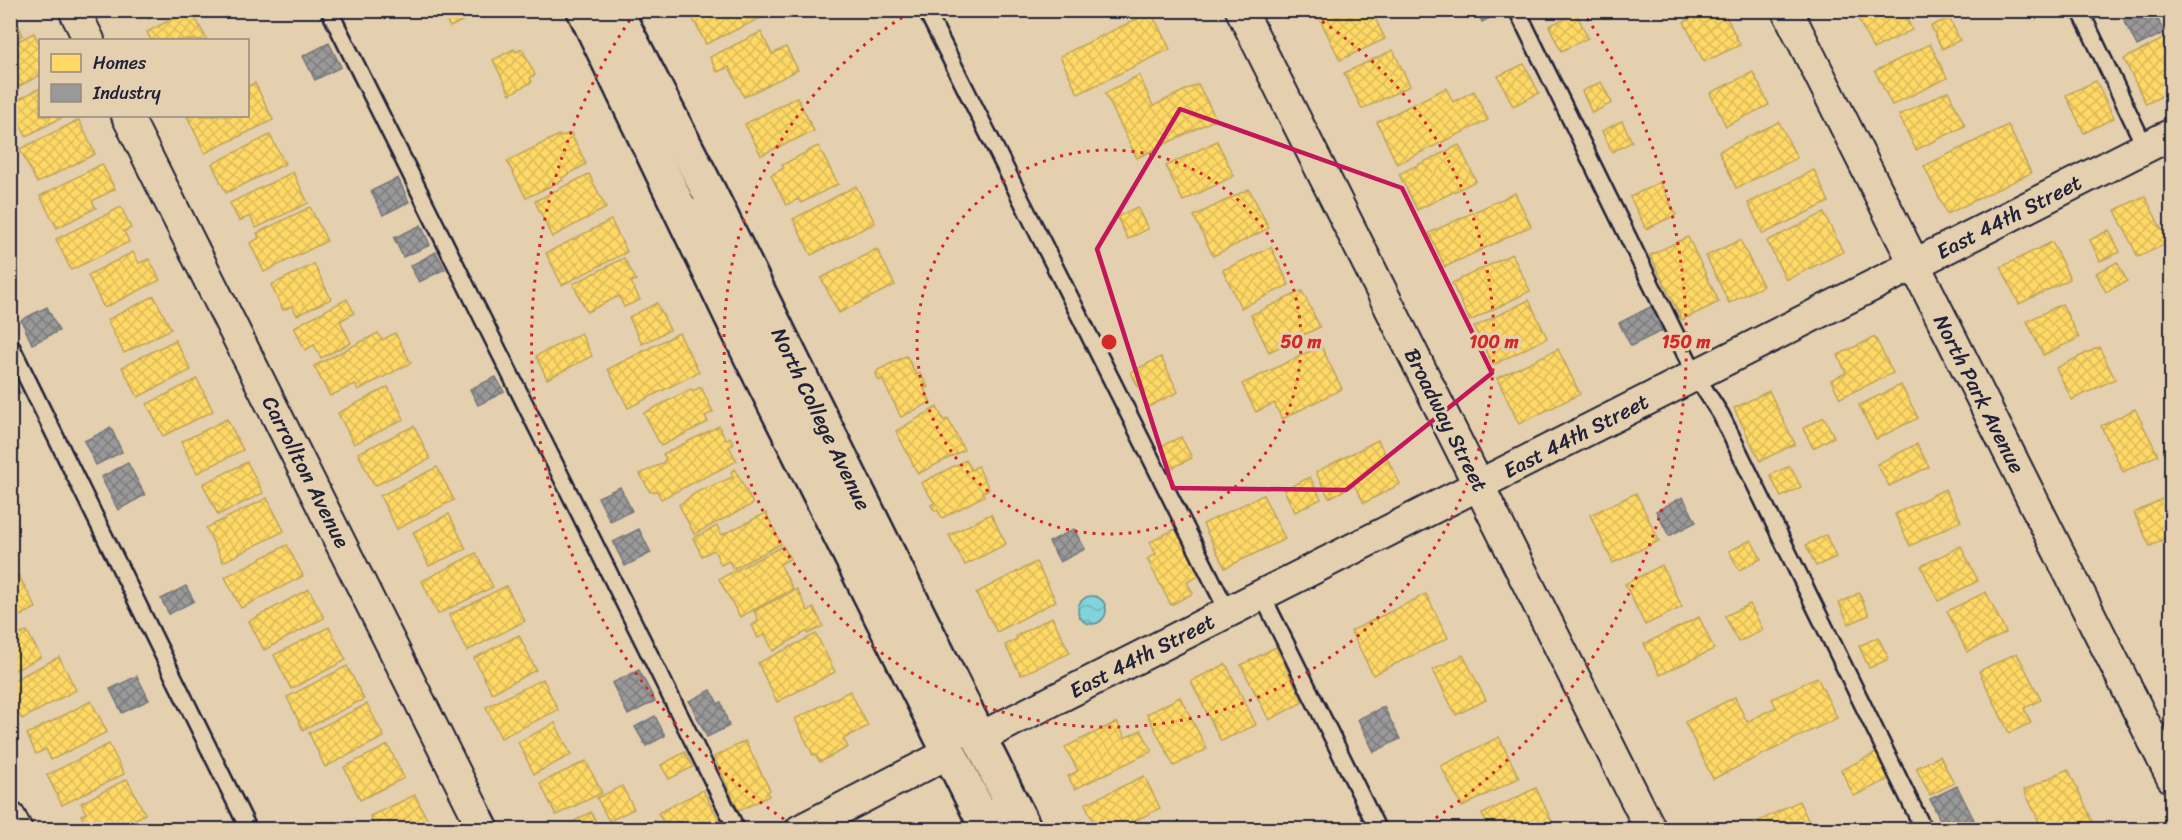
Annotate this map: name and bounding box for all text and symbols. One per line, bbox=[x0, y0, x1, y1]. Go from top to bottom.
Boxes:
legend bbox=[39, 39, 249, 117]
text: Homes bbox=[93, 47, 147, 79]
text: Industry bbox=[92, 77, 162, 109]
street label: East 44th Street bbox=[1929, 164, 2089, 270]
street label: North Park Avenue bbox=[1922, 308, 2036, 481]
street label: North College Avenue bbox=[760, 321, 882, 517]
text: 50 m bbox=[1281, 326, 1322, 358]
text: 100 m bbox=[1470, 326, 1519, 358]
text: 150 m bbox=[1662, 326, 1710, 358]
centre of rings bbox=[1099, 332, 1119, 352]
street label: Broadway Street bbox=[1393, 341, 1499, 499]
street label: East 44th Street bbox=[1496, 383, 1656, 489]
street label: Carrollton Avenue bbox=[251, 389, 361, 555]
street label: East 44th Street bbox=[1062, 603, 1222, 709]

